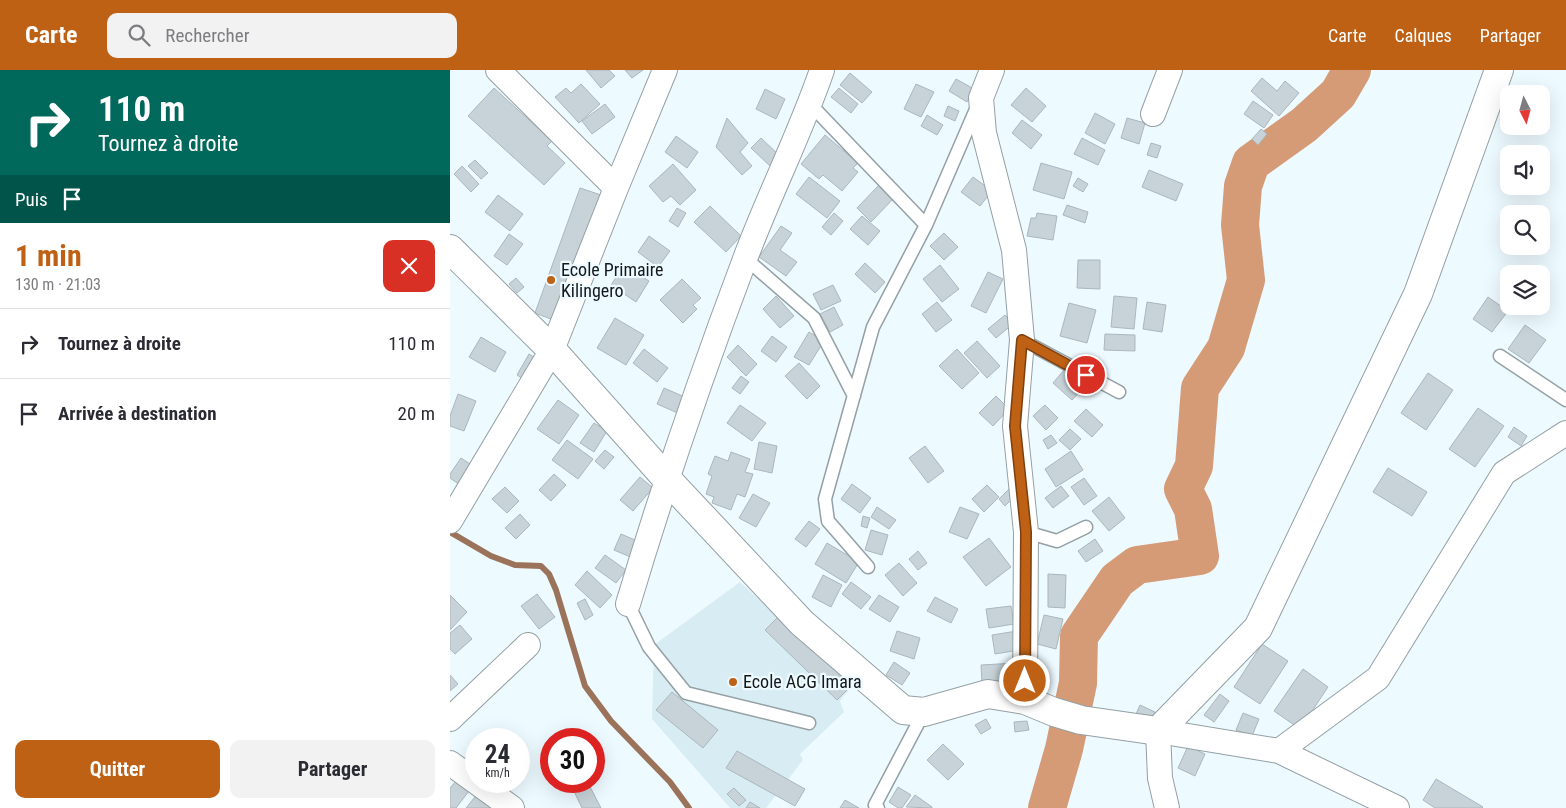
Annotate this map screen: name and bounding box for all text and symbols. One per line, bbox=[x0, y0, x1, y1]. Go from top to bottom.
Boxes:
search box bbox=[107, 13, 457, 58]
text: Carte bbox=[25, 21, 77, 49]
icon: search bbox=[125, 21, 153, 49]
text: Rechercher bbox=[165, 24, 249, 47]
text: Carte bbox=[1328, 25, 1367, 46]
text: Calques bbox=[1395, 25, 1452, 46]
text: Partager bbox=[1480, 25, 1541, 46]
north arrow bbox=[1500, 85, 1550, 135]
map controls bbox=[1500, 85, 1550, 315]
text: 110 m bbox=[98, 89, 185, 130]
icon: right bbox=[15, 90, 80, 155]
text: Tournez à droite bbox=[98, 131, 238, 156]
button: sound bbox=[1500, 145, 1550, 195]
icon: arrive bbox=[58, 185, 86, 213]
text: Puis bbox=[15, 188, 48, 211]
button: search bbox=[1500, 205, 1550, 255]
text: 1 min bbox=[15, 238, 82, 273]
button: close bbox=[383, 240, 435, 292]
place label: Ecole Primaire Kilingero bbox=[561, 259, 663, 301]
button: layers bbox=[1500, 265, 1550, 315]
marker: Ecole Primaire Kilingero bbox=[545, 274, 557, 286]
text: 130 m · 21:03 bbox=[15, 275, 101, 294]
icon: right bbox=[15, 330, 43, 358]
text: Tournez à droite bbox=[58, 332, 181, 355]
text: 110 m bbox=[388, 332, 435, 355]
pin bbox=[1065, 354, 1107, 396]
icon: arrive bbox=[1072, 361, 1100, 389]
icon: arrive bbox=[15, 400, 43, 428]
text: Arrivée à destination bbox=[58, 402, 217, 425]
text: 20 m bbox=[398, 402, 435, 425]
position arrow bbox=[998, 654, 1050, 706]
place label: Ecole ACG Imara bbox=[743, 671, 862, 692]
marker: Ecole ACG Imara bbox=[727, 676, 739, 688]
speed limit sign: 30 bbox=[540, 728, 605, 793]
button: Quitter bbox=[15, 740, 220, 798]
button: Partager bbox=[230, 740, 435, 798]
text: 24 bbox=[485, 740, 510, 769]
text: km/h bbox=[485, 766, 510, 780]

